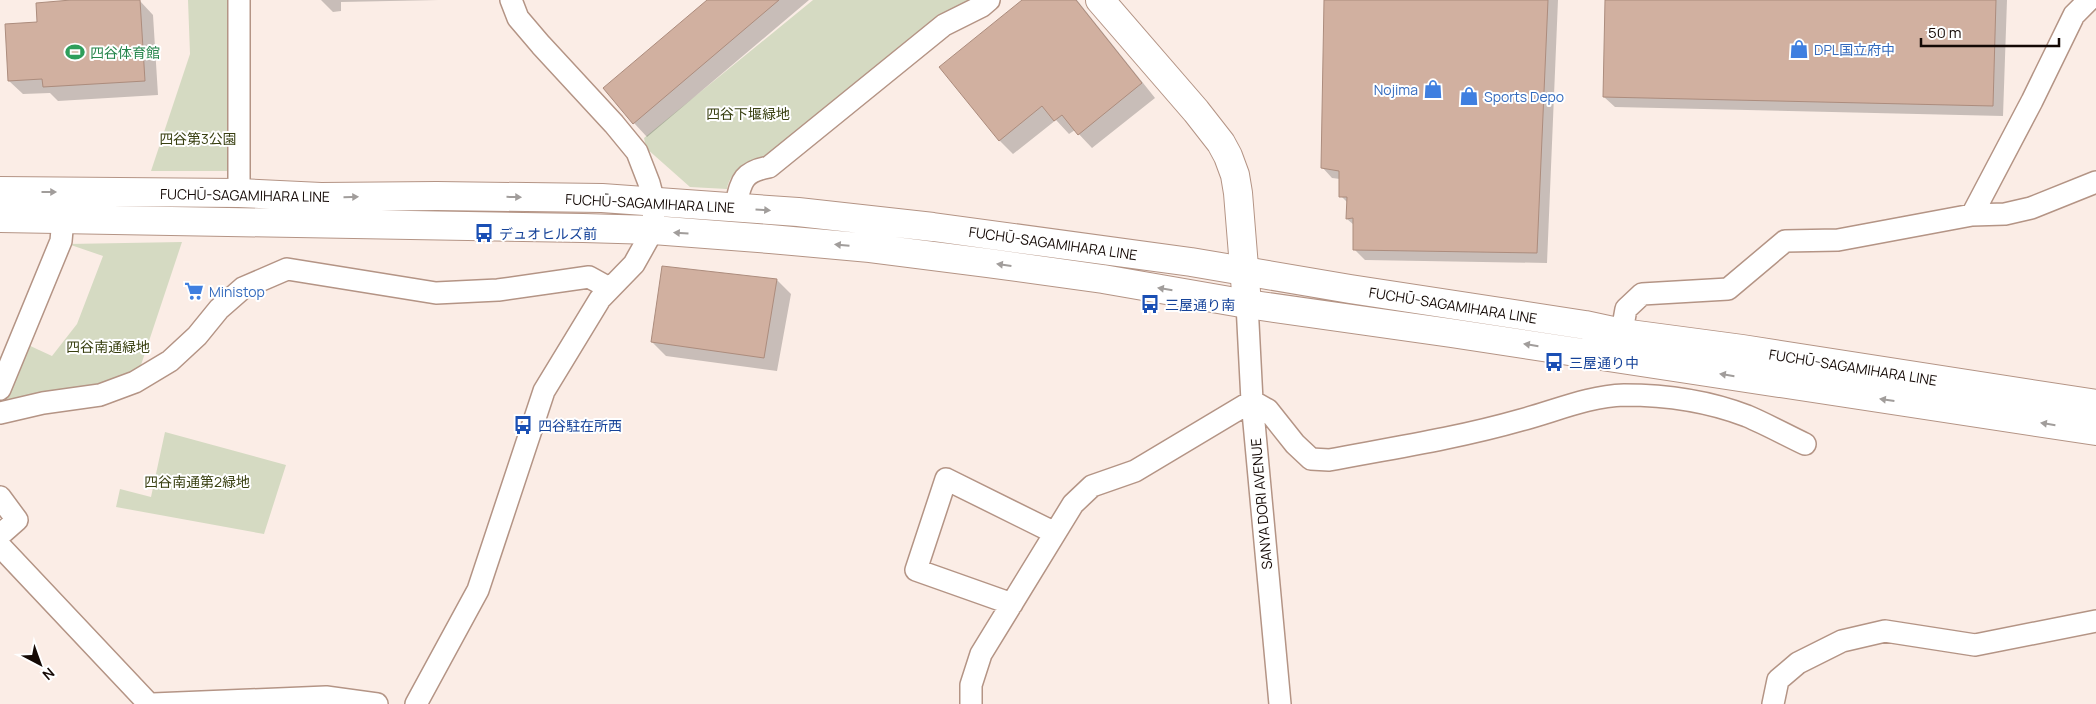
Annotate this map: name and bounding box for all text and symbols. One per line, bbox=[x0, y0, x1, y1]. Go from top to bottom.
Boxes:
scale bar bbox=[1921, 15, 2058, 47]
text: 50 m bbox=[1928, 22, 1962, 43]
shop icon: DPL国立府中 bbox=[1788, 38, 1810, 60]
place label: DPL国立府中 bbox=[1814, 40, 1895, 59]
sports icon: 四谷体育館 bbox=[64, 41, 86, 63]
place label: 四谷体育館 bbox=[90, 43, 160, 62]
shop icon: Nojima bbox=[1422, 78, 1444, 100]
place label: Nojima bbox=[1374, 80, 1418, 99]
shop icon: Sports Depo bbox=[1458, 85, 1480, 107]
place label: Sports Depo bbox=[1484, 87, 1564, 106]
park label: 四谷下堰緑地 bbox=[706, 104, 790, 123]
park label: 四谷第3公園 bbox=[159, 129, 237, 148]
street label: FUCHŪ-SAGAMIHARA LINE bbox=[160, 184, 330, 206]
one-way arrow bbox=[41, 188, 57, 196]
street label: FUCHŪ-SAGAMIHARA LINE bbox=[565, 189, 735, 217]
one-way arrow bbox=[343, 193, 359, 201]
one-way arrow bbox=[506, 193, 522, 201]
one-way arrow bbox=[755, 207, 771, 215]
bus stop icon: デュオヒルズ前 bbox=[473, 222, 495, 244]
street label: FUCHŪ-SAGAMIHARA LINE bbox=[968, 222, 1138, 264]
place label: デュオヒルズ前 bbox=[499, 224, 597, 243]
one-way arrow bbox=[672, 228, 688, 236]
one-way arrow bbox=[834, 241, 850, 249]
one-way arrow bbox=[995, 261, 1011, 269]
supermarket icon: Ministop bbox=[183, 280, 205, 302]
place label: Ministop bbox=[209, 282, 265, 301]
street label: FUCHŪ-SAGAMIHARA LINE bbox=[1368, 282, 1538, 328]
one-way arrow bbox=[1156, 284, 1172, 292]
bus stop icon: 三屋通り南 bbox=[1139, 293, 1161, 315]
place label: 三屋通り南 bbox=[1165, 295, 1235, 314]
park label: 四谷南通緑地 bbox=[66, 337, 150, 356]
one-way arrow bbox=[1523, 341, 1539, 349]
street label: FUCHŪ-SAGAMIHARA LINE bbox=[1768, 344, 1938, 390]
bus stop icon: 三屋通り中 bbox=[1543, 351, 1565, 373]
place label: 三屋通り中 bbox=[1569, 353, 1639, 372]
one-way arrow bbox=[1718, 371, 1734, 379]
one-way arrow bbox=[1879, 396, 1895, 404]
bus stop icon: 四谷駐在所西 bbox=[512, 414, 534, 436]
place label: 四谷駐在所西 bbox=[538, 416, 622, 435]
one-way arrow bbox=[2039, 420, 2055, 428]
street label: SANYA DORI AVENUE bbox=[1246, 438, 1276, 570]
park label: 四谷南通第2緑地 bbox=[144, 472, 250, 491]
north arrow bbox=[15, 639, 65, 689]
text: N bbox=[39, 664, 59, 685]

